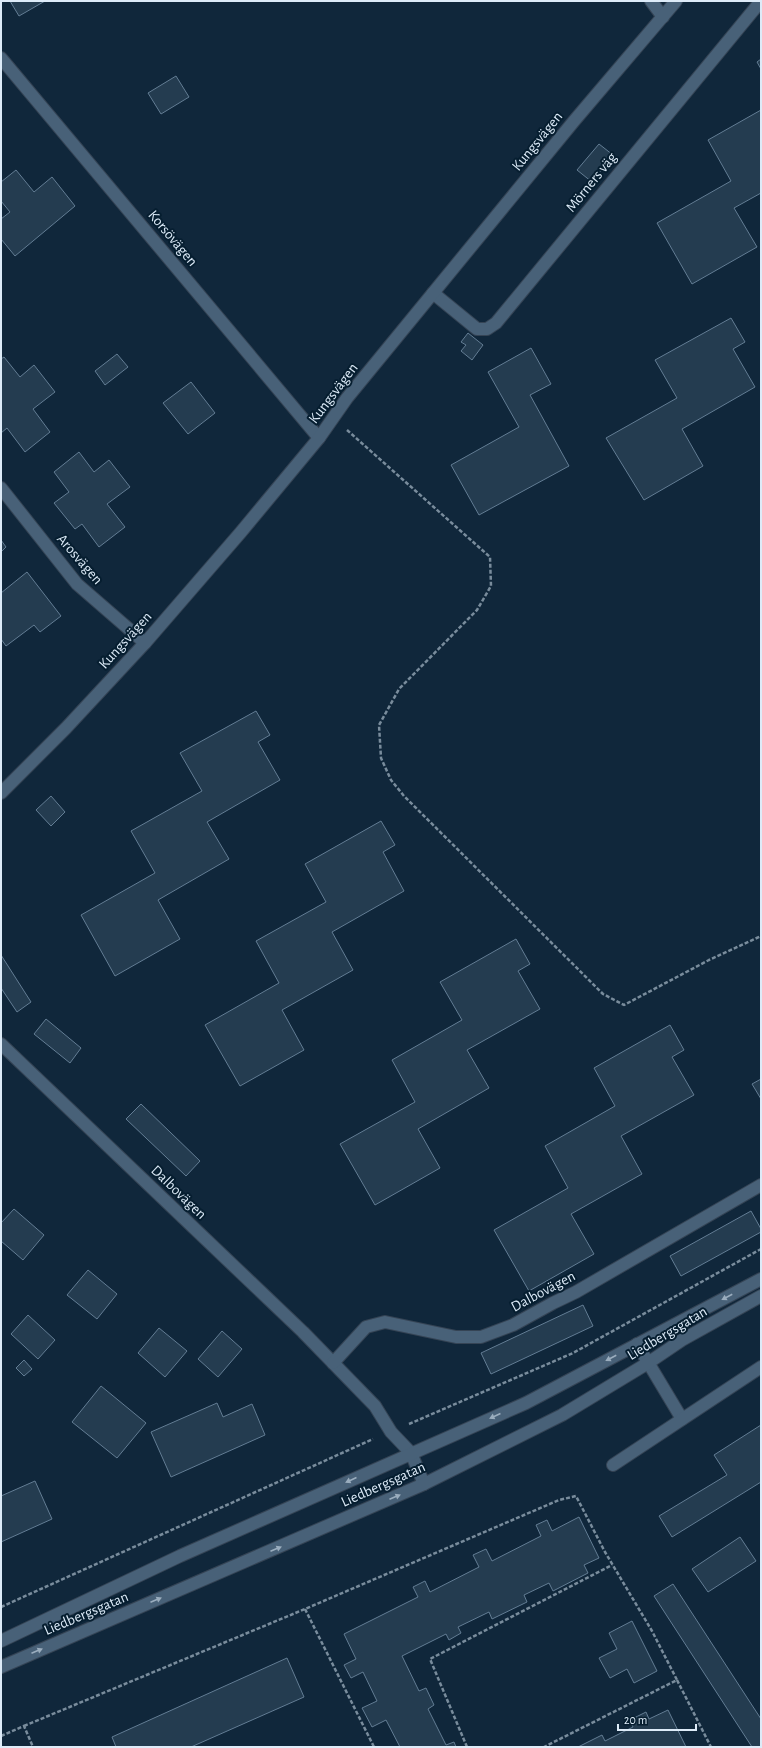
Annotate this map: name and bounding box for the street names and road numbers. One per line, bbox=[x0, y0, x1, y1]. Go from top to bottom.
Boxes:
street label: Kungsvägen bbox=[509, 109, 566, 174]
street label: Mörners väg bbox=[563, 149, 620, 215]
street label: Korsövägen bbox=[145, 208, 200, 269]
street label: Kungsvägen bbox=[306, 360, 361, 426]
street label: Arosvägen bbox=[54, 531, 105, 587]
street label: Kungsvägen bbox=[96, 609, 155, 672]
street label: Dalbovägen bbox=[148, 1163, 209, 1222]
street label: Dalbovägen bbox=[509, 1268, 578, 1315]
street label: Liedbergsgatan bbox=[625, 1304, 710, 1363]
street label: Liedbergsgatan bbox=[339, 1459, 427, 1510]
street label: Liedbergsgatan bbox=[42, 1589, 131, 1638]

